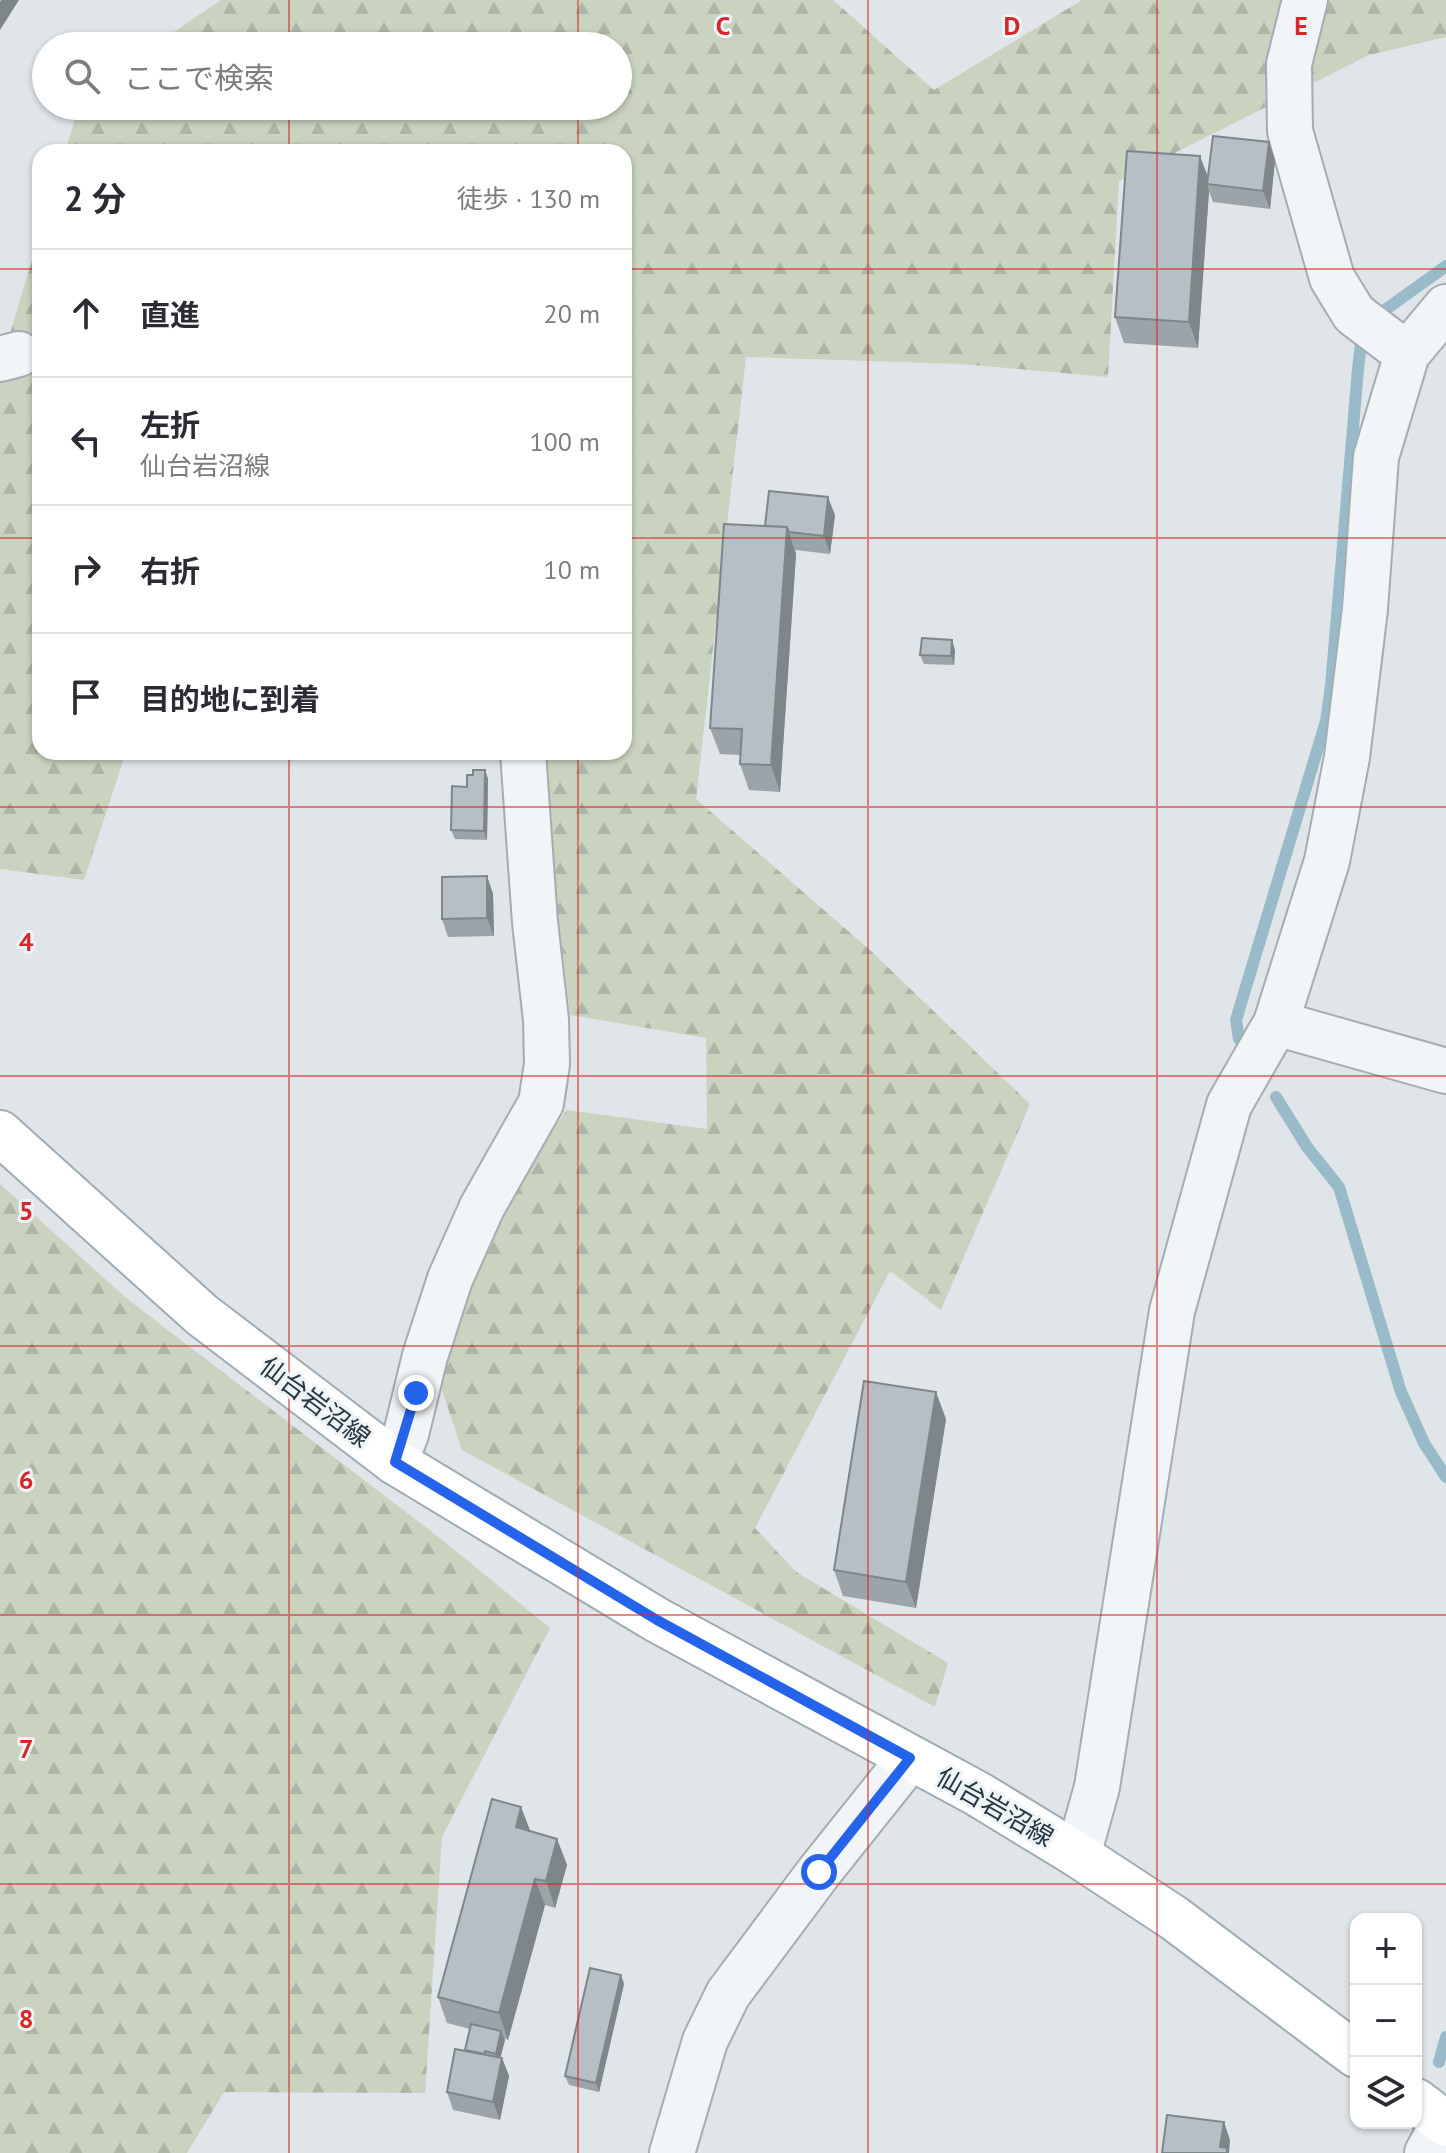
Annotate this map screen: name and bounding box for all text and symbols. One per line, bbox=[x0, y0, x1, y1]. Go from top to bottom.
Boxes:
text: C bbox=[716, 9, 730, 42]
text: D bbox=[1004, 9, 1020, 42]
text: E bbox=[1294, 9, 1308, 42]
search box bbox=[32, 32, 632, 120]
icon: search bbox=[60, 54, 104, 98]
text: ここで検索 bbox=[124, 58, 274, 97]
text: 2 分 bbox=[64, 176, 126, 220]
text: 徒歩 · 130 m bbox=[457, 182, 600, 215]
icon: ahead bbox=[64, 291, 108, 335]
text: 直進 bbox=[140, 295, 200, 334]
text: 20 m bbox=[544, 297, 600, 330]
text: 左折 bbox=[140, 405, 200, 444]
icon: left bbox=[64, 419, 108, 463]
text: 100 m bbox=[529, 425, 600, 458]
text: 仙台岩沼線 bbox=[140, 449, 270, 482]
icon: right bbox=[64, 547, 108, 591]
text: 右折 bbox=[140, 551, 200, 590]
text: 10 m bbox=[544, 553, 600, 586]
icon: arrive bbox=[64, 675, 108, 719]
text: 目的地に到着 bbox=[140, 679, 320, 718]
text: 4 bbox=[19, 925, 34, 958]
text: 5 bbox=[19, 1194, 33, 1227]
street label: 仙台岩沼線 bbox=[253, 1349, 377, 1454]
route end bbox=[398, 1375, 434, 1411]
text: 6 bbox=[19, 1463, 33, 1496]
text: 7 bbox=[19, 1732, 33, 1765]
street label: 仙台岩沼線 bbox=[931, 1760, 1060, 1853]
route start bbox=[801, 1854, 837, 1890]
map controls bbox=[1350, 1913, 1422, 2129]
button: + bbox=[1350, 1913, 1422, 1985]
button: − bbox=[1350, 1985, 1422, 2057]
text: 8 bbox=[19, 2002, 33, 2035]
button: layers bbox=[1350, 2057, 1422, 2129]

